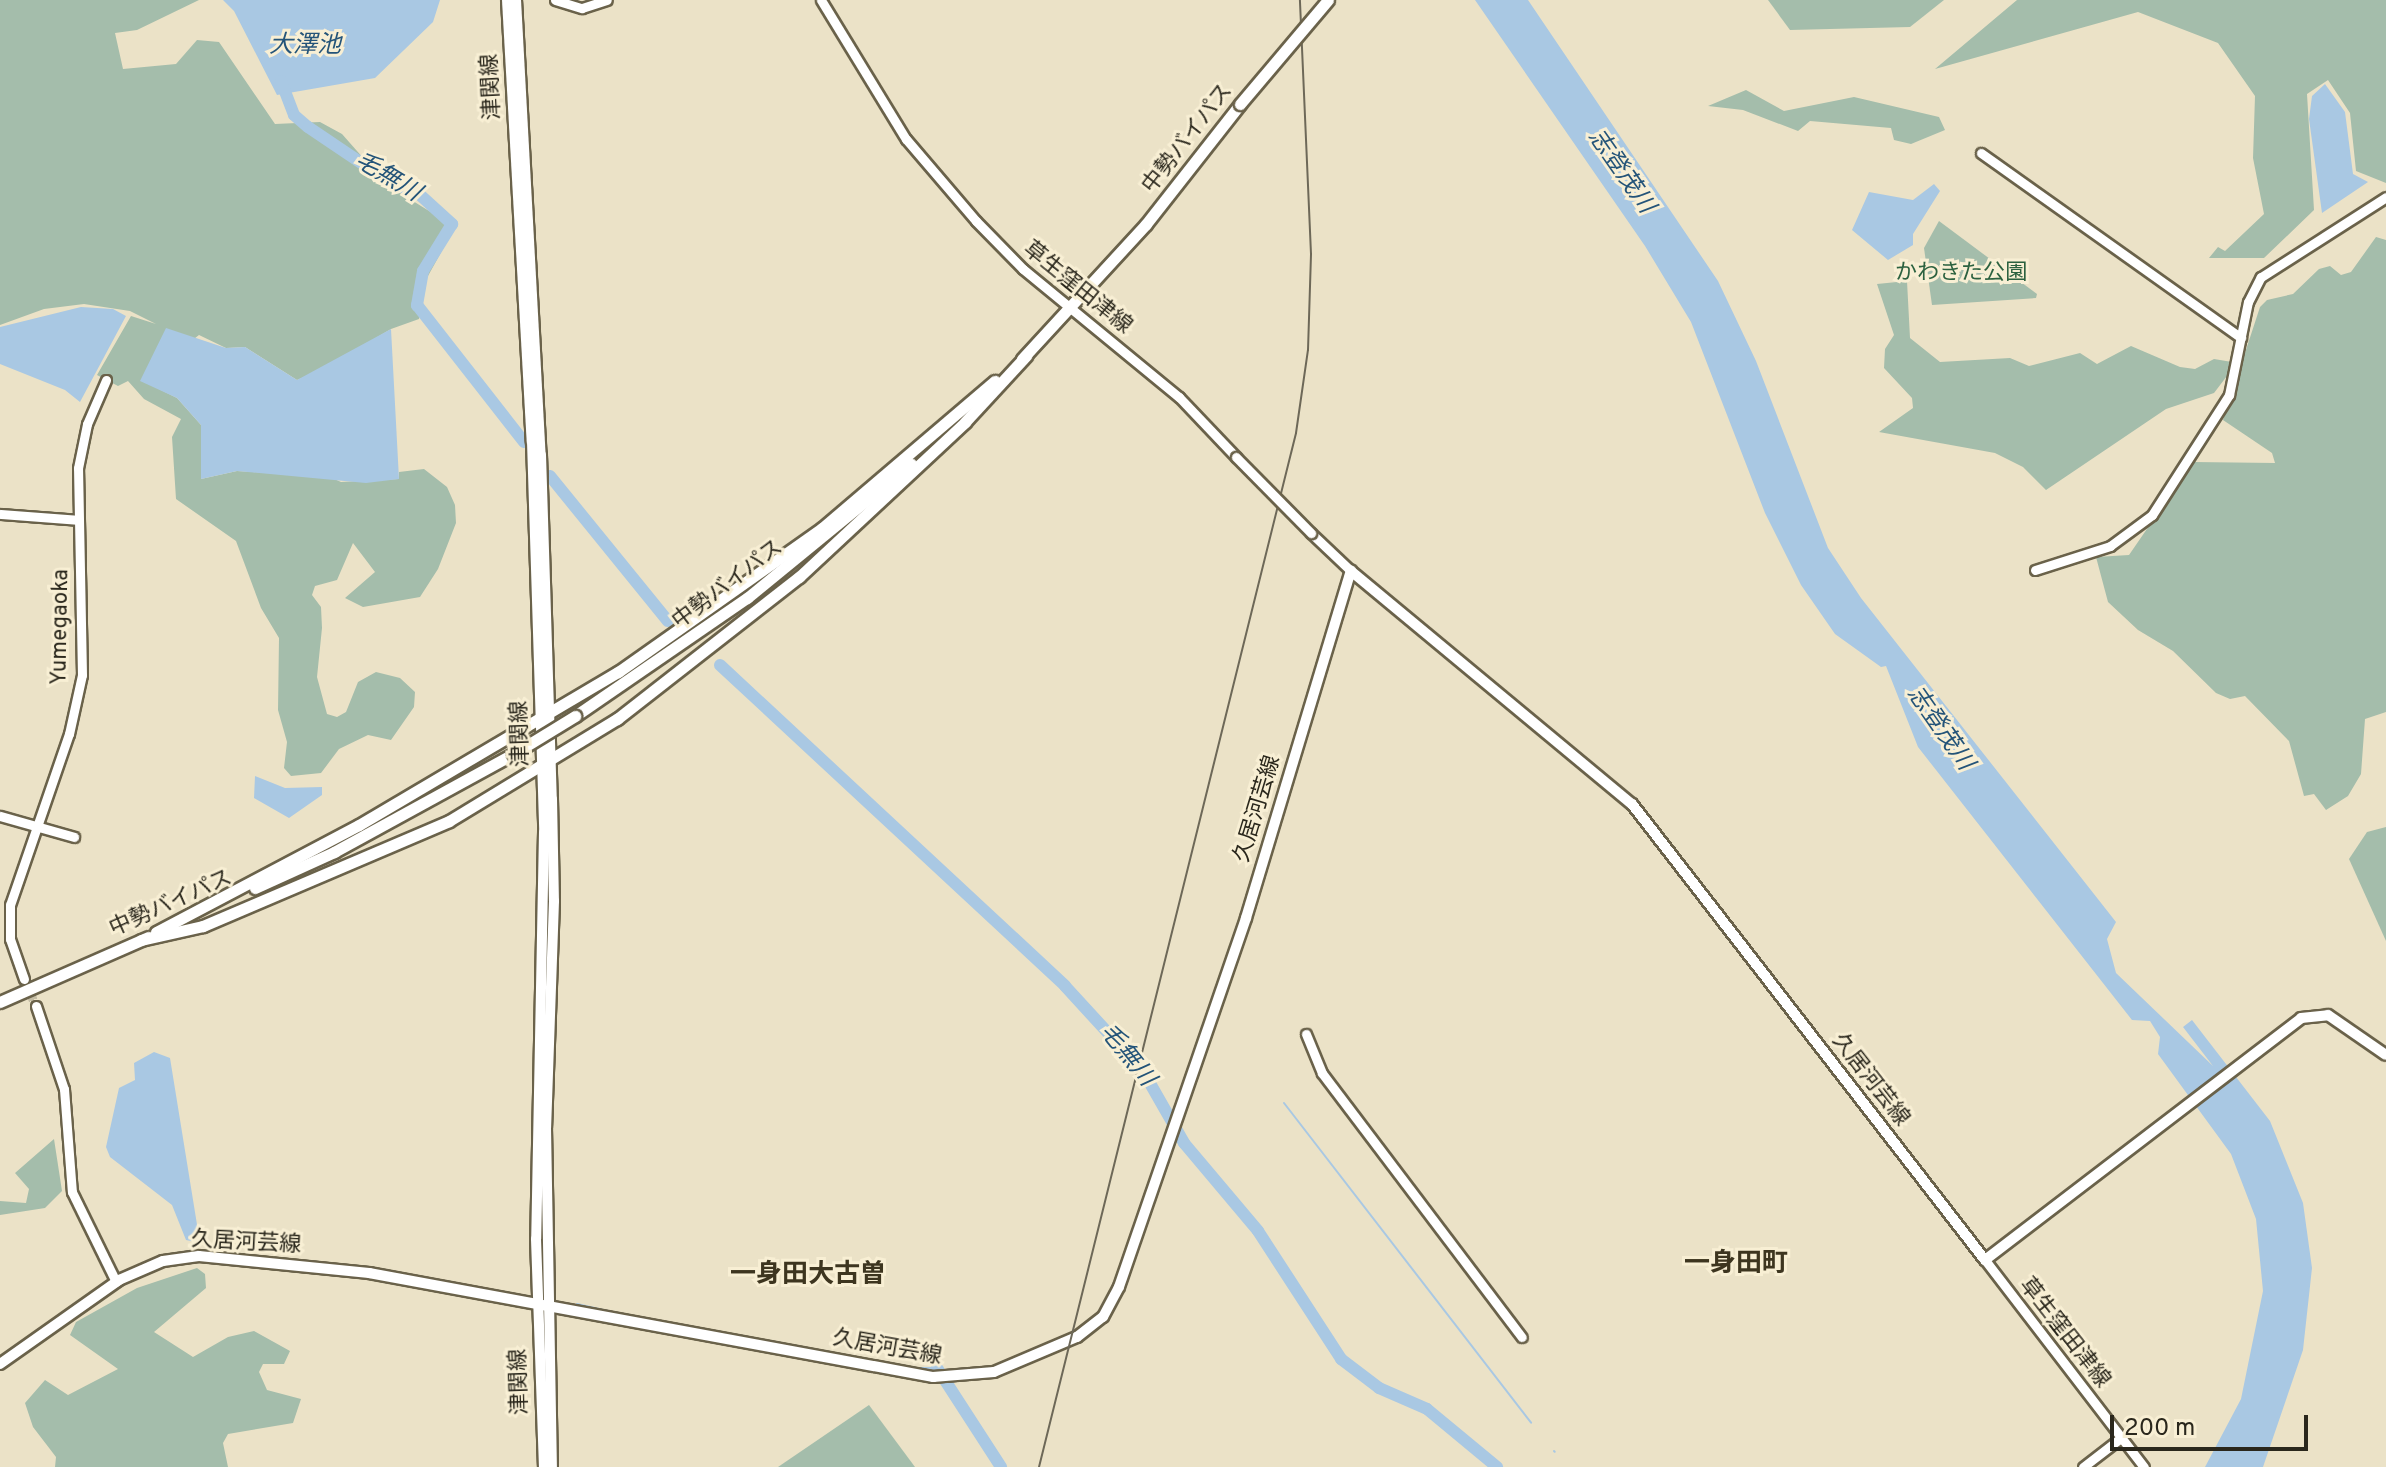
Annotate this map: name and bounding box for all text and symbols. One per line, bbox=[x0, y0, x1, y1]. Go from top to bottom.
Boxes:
water label: 大澤池 bbox=[269, 33, 341, 61]
street label: 津関線 bbox=[477, 53, 507, 121]
street label: 中勢バイパス bbox=[1137, 79, 1239, 199]
water label: 志登茂川 bbox=[1581, 124, 1659, 220]
water label: 毛無川 bbox=[349, 147, 425, 209]
street label: 草生窪田津線 bbox=[1017, 236, 1137, 340]
park label: かわきた公園 bbox=[1895, 261, 2027, 287]
street label: 中勢バイパス bbox=[667, 535, 789, 635]
street label: Yumegaoka bbox=[47, 569, 75, 685]
water label: 志登茂川 bbox=[1900, 681, 1978, 777]
street label: 津関線 bbox=[507, 701, 535, 767]
street label: 久居河芸線 bbox=[1229, 753, 1287, 865]
street label: 中勢バイパス bbox=[105, 865, 237, 943]
water label: 毛無川 bbox=[1092, 1019, 1160, 1093]
street label: 久居河芸線 bbox=[1826, 1029, 1914, 1131]
street label: 久居河芸線 bbox=[190, 1227, 302, 1259]
district label: 一身田町 bbox=[1684, 1249, 1788, 1281]
district label: 一身田大古曽 bbox=[730, 1260, 886, 1292]
street label: 草生窪田津線 bbox=[2013, 1273, 2115, 1393]
street label: 久居河芸線 bbox=[831, 1325, 943, 1371]
street label: 津関線 bbox=[506, 1349, 534, 1415]
scale bar bbox=[2114, 1399, 2312, 1449]
text: 200 m bbox=[2124, 1414, 2195, 1444]

